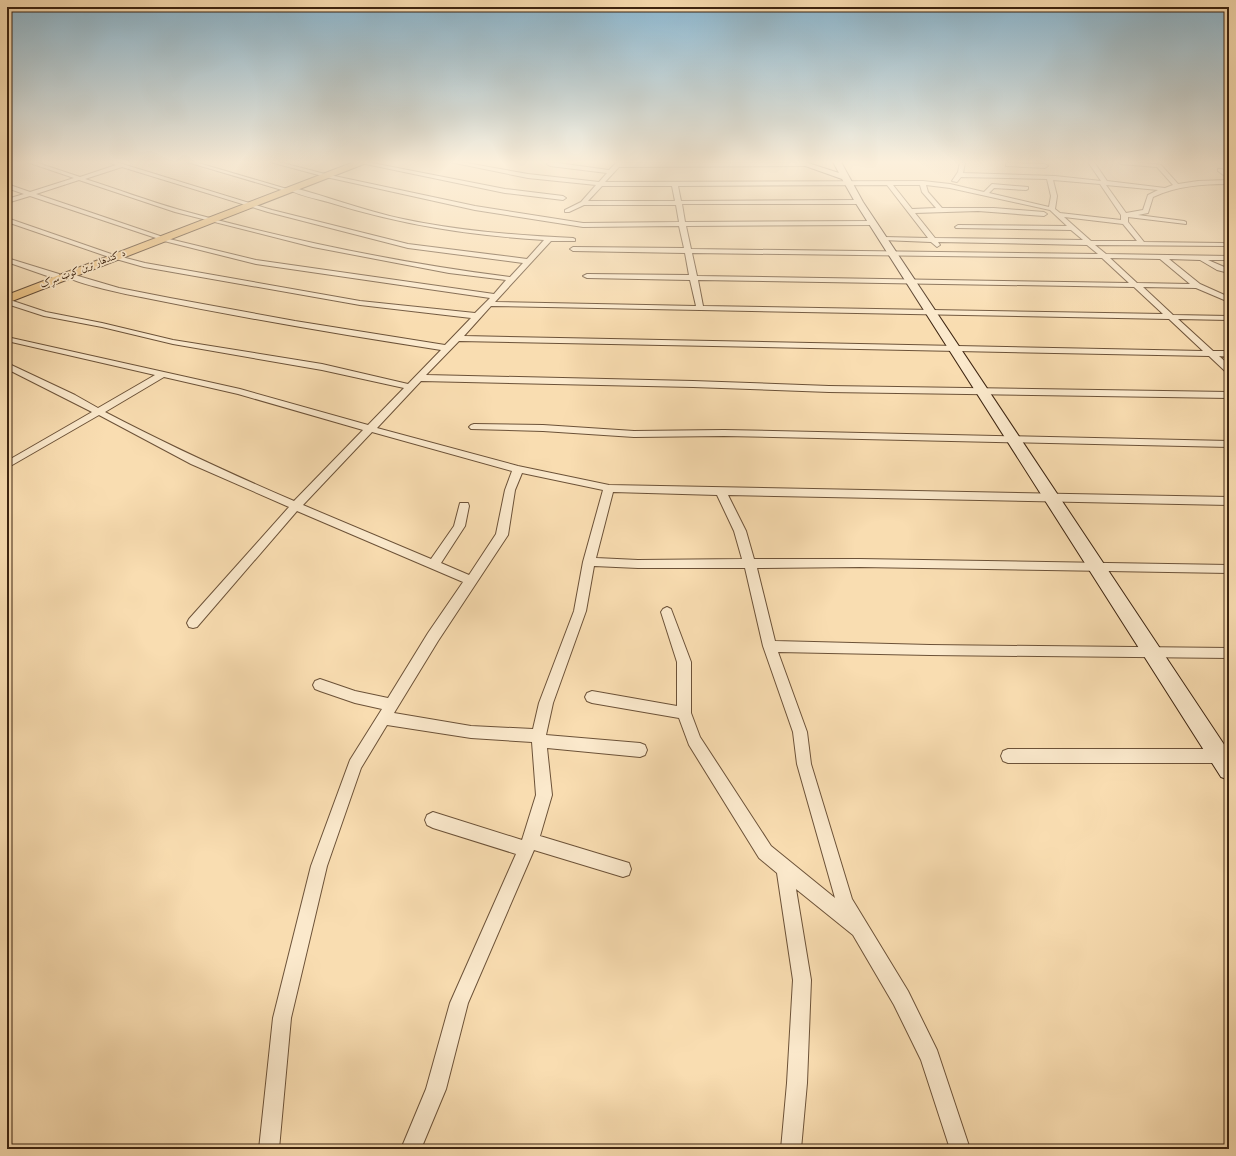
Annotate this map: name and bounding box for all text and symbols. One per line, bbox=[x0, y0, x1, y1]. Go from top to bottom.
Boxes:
street label: د کندهار ترين کوټ سړک bbox=[38, 247, 128, 291]

